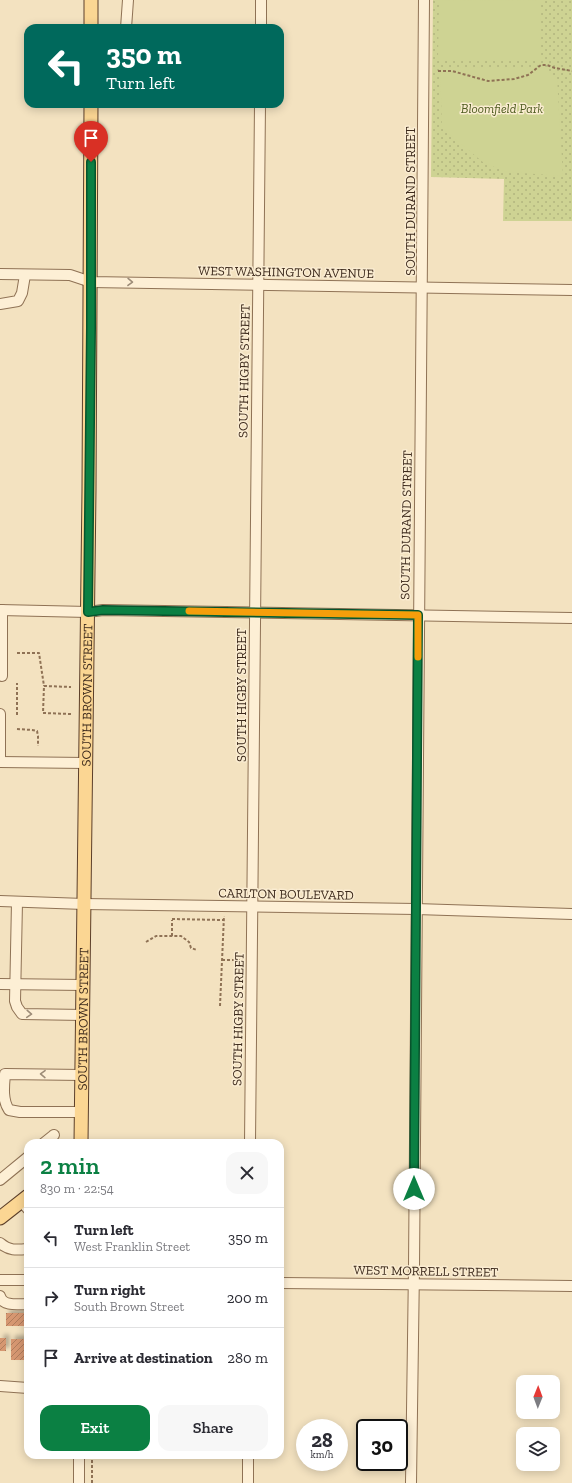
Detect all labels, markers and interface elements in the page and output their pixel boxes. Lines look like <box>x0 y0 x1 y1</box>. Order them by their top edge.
text: 350 m <box>106 38 181 71</box>
icon: left <box>40 40 92 92</box>
text: Turn left <box>106 72 175 94</box>
park label: Bloomfield Park <box>461 101 543 116</box>
pin <box>74 121 108 162</box>
street label: SOUTH DURAND STREET <box>403 126 418 276</box>
icon: arrive <box>80 127 102 149</box>
street label: WEST WASHINGTON AVENUE <box>198 263 374 281</box>
one-way arrow <box>127 278 133 287</box>
street label: SOUTH HIGBY STREET <box>235 304 253 438</box>
street label: SOUTH DURAND STREET <box>397 450 415 600</box>
street label: SOUTH BROWN STREET <box>78 624 95 766</box>
street label: SOUTH HIGBY STREET <box>234 628 249 762</box>
street label: CARLTON BOULEVARD <box>218 885 354 903</box>
street label: SOUTH BROWN STREET <box>74 948 91 1090</box>
street label: SOUTH HIGBY STREET <box>229 952 247 1086</box>
one-way arrow <box>25 1009 32 1018</box>
one-way arrow <box>40 1070 46 1079</box>
text: 2 min <box>40 1151 100 1180</box>
button: close <box>226 1152 268 1194</box>
position arrow <box>393 1168 435 1210</box>
text: 830 m · 22:54 <box>40 1181 114 1196</box>
text: Turn left <box>74 1221 134 1239</box>
icon: left <box>40 1227 62 1249</box>
text: 350 m <box>228 1229 268 1247</box>
text: West Franklin Street <box>74 1239 190 1254</box>
street label: WEST MORRELL STREET <box>353 1262 499 1280</box>
text: Turn right <box>74 1281 145 1299</box>
icon: right <box>40 1287 62 1309</box>
text: 200 m <box>227 1289 268 1307</box>
text: South Brown Street <box>74 1299 184 1314</box>
icon: arrive <box>40 1347 62 1369</box>
text: Arrive at destination <box>74 1349 213 1367</box>
text: 280 m <box>227 1349 268 1367</box>
north arrow <box>516 1375 560 1419</box>
map controls <box>516 1375 560 1471</box>
button: Exit <box>40 1405 150 1451</box>
button: Share <box>158 1405 268 1451</box>
speed limit sign: 30 <box>356 1419 408 1471</box>
button: layers <box>516 1427 560 1471</box>
text: 28 <box>311 1428 333 1452</box>
text: km/h <box>311 1449 333 1461</box>

